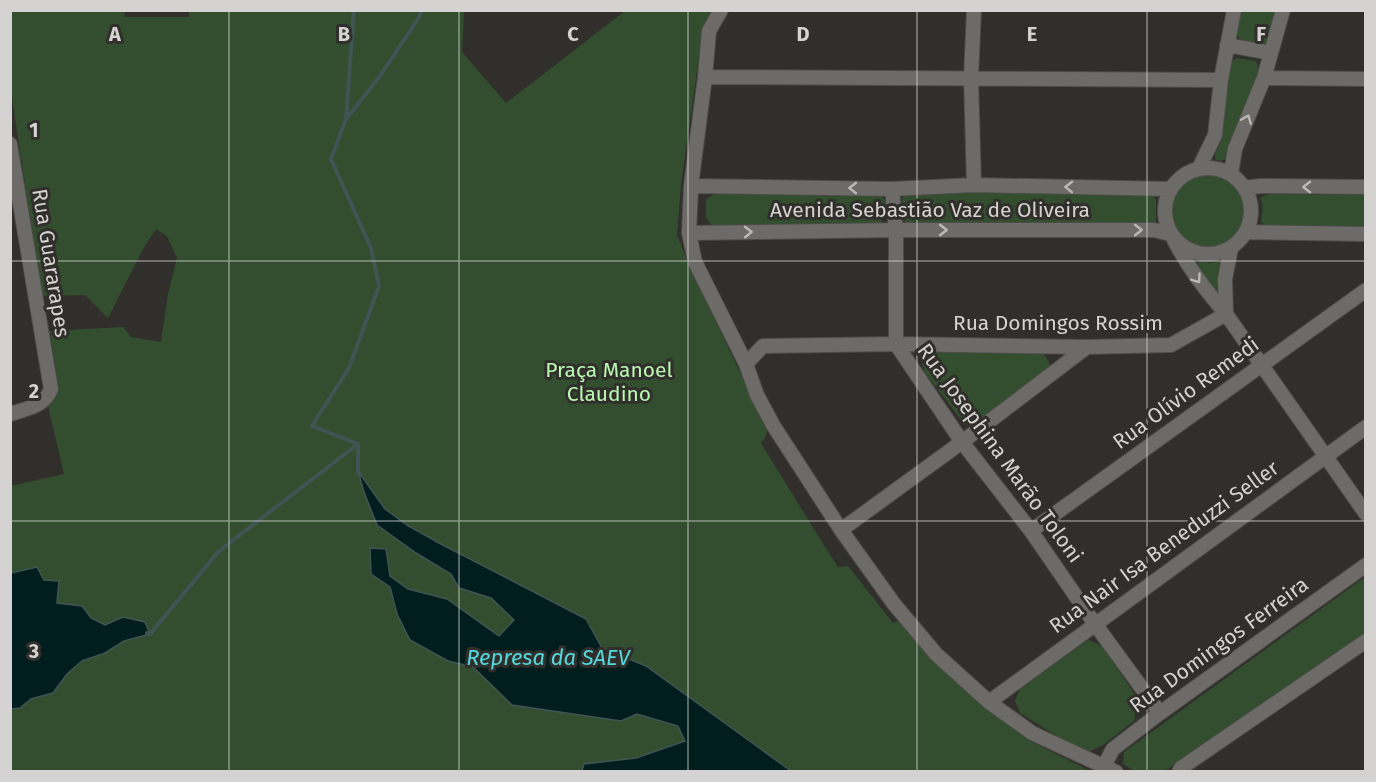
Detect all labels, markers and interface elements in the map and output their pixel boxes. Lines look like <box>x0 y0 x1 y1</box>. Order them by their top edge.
text: A <box>108 22 122 46</box>
text: B <box>338 22 350 46</box>
text: C <box>567 22 579 46</box>
text: D <box>796 22 810 46</box>
text: E <box>1027 22 1037 46</box>
text: F <box>1256 22 1266 46</box>
one-way arrow <box>1240 114 1253 124</box>
text: 1 <box>29 118 39 142</box>
one-way arrow <box>1065 181 1074 193</box>
one-way arrow <box>1303 181 1312 193</box>
one-way arrow <box>849 182 858 194</box>
street label: Rua Guararapes <box>26 187 76 339</box>
street label: Avenida Sebastião Vaz de Oliveira <box>770 197 1090 223</box>
one-way arrow <box>938 224 947 236</box>
one-way arrow <box>1133 224 1142 236</box>
one-way arrow <box>743 226 752 238</box>
one-way arrow <box>1190 272 1201 283</box>
street label: Rua Domingos Rossim <box>953 310 1163 336</box>
street label: Rua Olívio Remedi <box>1108 331 1264 455</box>
street label: Rua Josephina Marão Toloni <box>912 338 1088 568</box>
park label: Praça Manoel Claudino <box>545 357 673 407</box>
text: 2 <box>29 379 39 403</box>
street label: Rua Nair Isa Beneduzzi Seller <box>1044 455 1284 639</box>
street label: Rua Domingos Ferreira <box>1124 571 1314 719</box>
text: 3 <box>28 639 39 663</box>
water label: Represa da SAEV <box>466 644 632 671</box>

